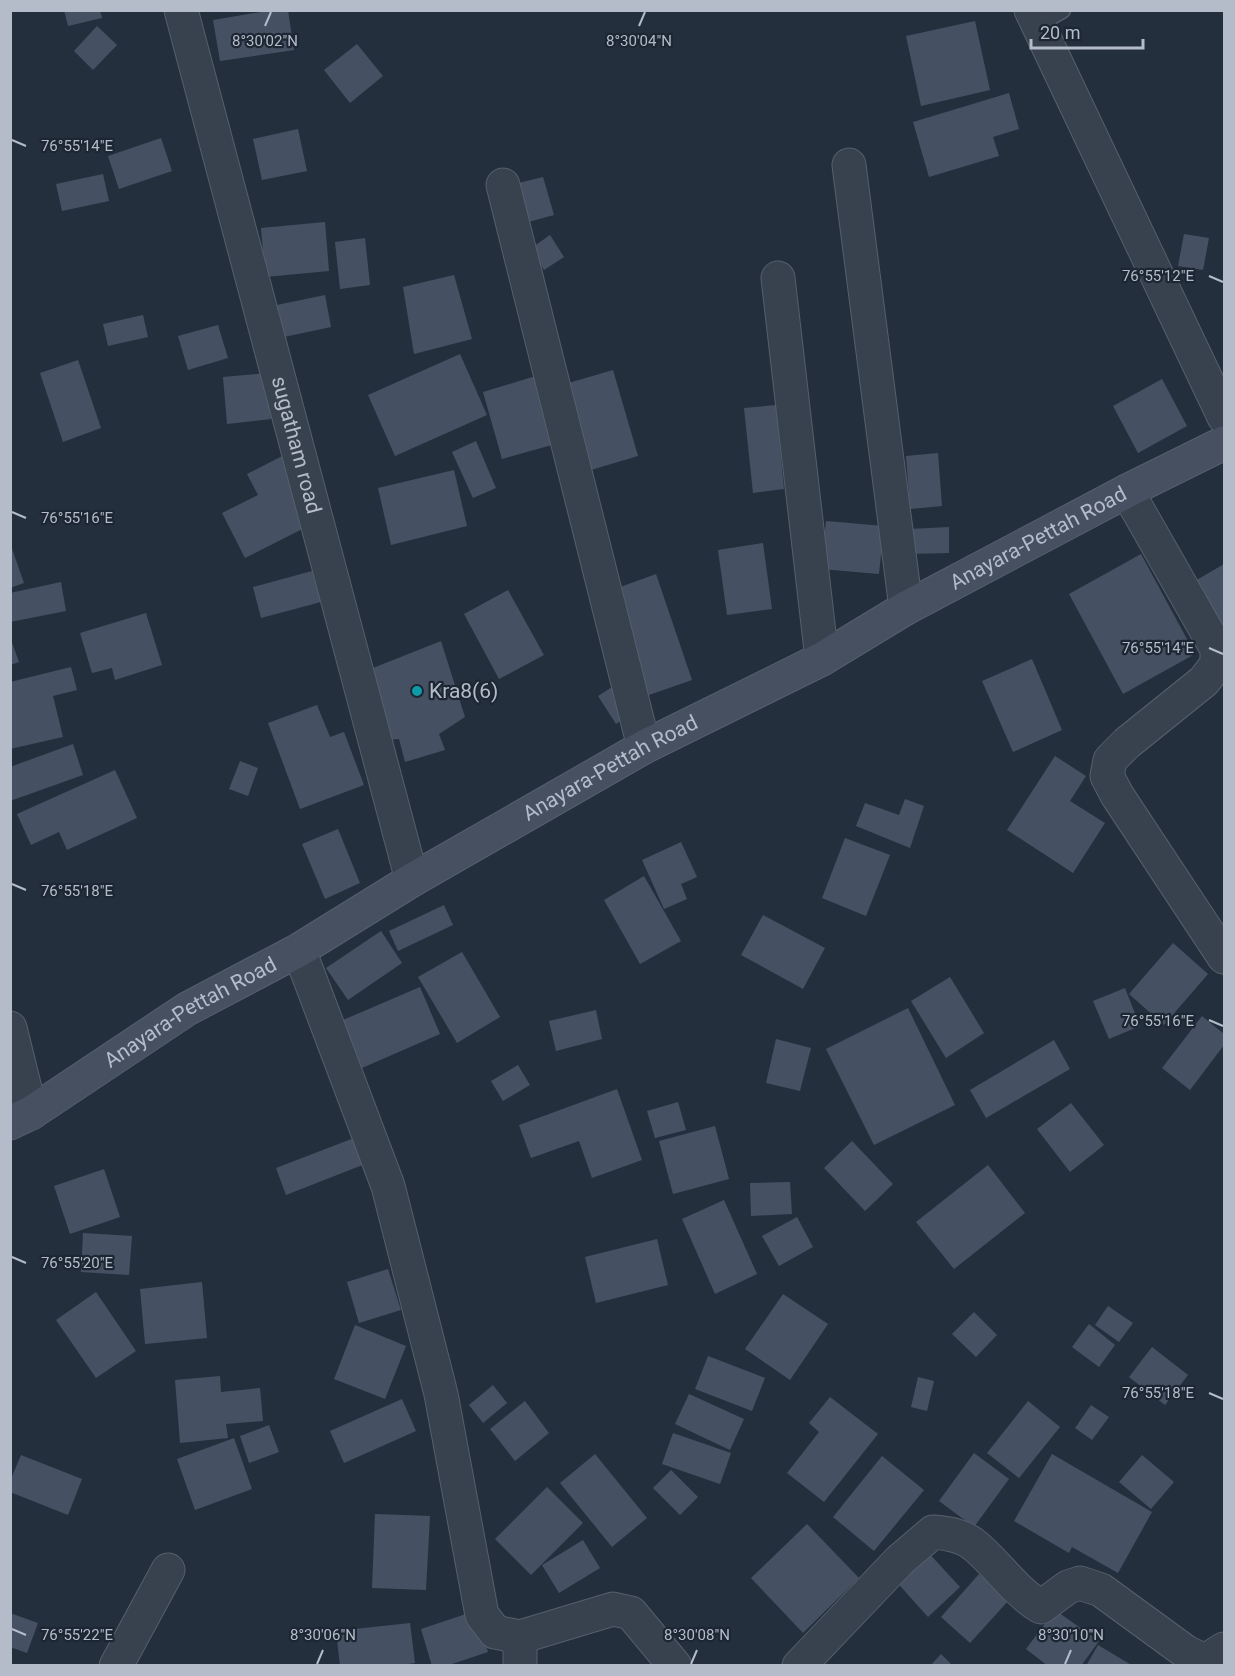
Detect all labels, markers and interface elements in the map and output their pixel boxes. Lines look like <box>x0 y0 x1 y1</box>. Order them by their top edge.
scale bar <box>1031 12 1144 50</box>
text: 20 m <box>1040 22 1080 43</box>
text: 8°30'02"N <box>232 32 298 50</box>
text: 8°30'04"N <box>606 32 672 50</box>
text: 76°55'14"E <box>41 137 114 155</box>
text: 76°55'12"E <box>1122 267 1195 285</box>
street label: sugatham road <box>267 374 326 516</box>
street label: Anayara-Pettah Road <box>946 482 1130 595</box>
text: 76°55'16"E <box>41 509 114 527</box>
text: 76°55'14"E <box>1122 639 1195 657</box>
place label: Kra8(6) <box>429 679 498 703</box>
marker: Kra8(6) <box>410 684 424 698</box>
street label: Anayara-Pettah Road <box>518 710 702 826</box>
text: 76°55'18"E <box>41 882 114 900</box>
street label: Anayara-Pettah Road <box>100 952 281 1073</box>
text: 76°55'16"E <box>1122 1012 1195 1030</box>
text: 76°55'20"E <box>41 1254 114 1272</box>
text: 76°55'18"E <box>1122 1384 1195 1402</box>
text: 76°55'22"E <box>41 1626 114 1644</box>
text: 8°30'06"N <box>290 1626 356 1644</box>
text: 8°30'08"N <box>664 1626 730 1644</box>
text: 8°30'10"N <box>1038 1626 1104 1644</box>

